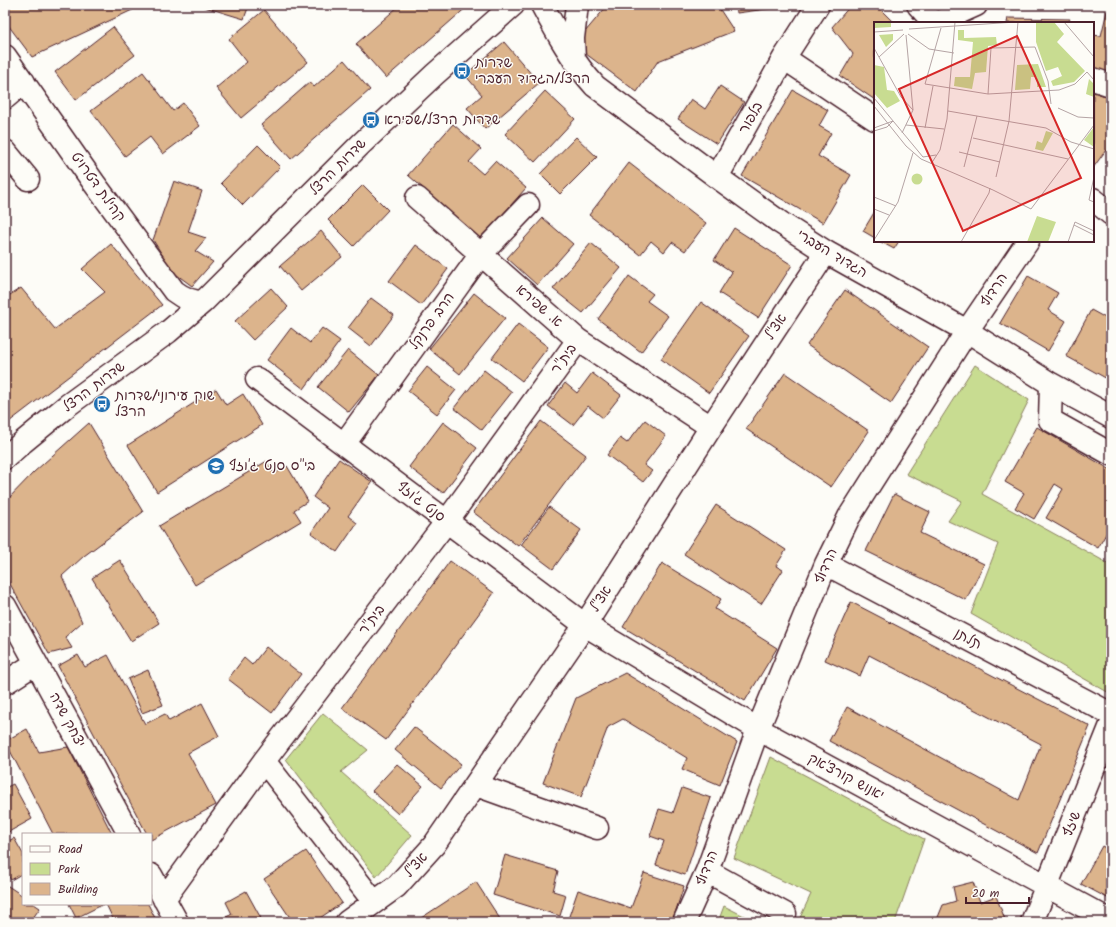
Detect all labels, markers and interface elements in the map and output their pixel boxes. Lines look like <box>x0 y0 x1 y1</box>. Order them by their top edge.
inset map <box>874 22 1094 242</box>
place label: שדרות הרצל/הגדוד העברי <box>474 52 590 90</box>
bus stop icon: שדרות הרצל/הגדוד העברי <box>452 61 472 81</box>
street label: בלפור <box>733 98 769 138</box>
place label: שדרות הרצל/שפירא <box>384 109 501 131</box>
bus stop icon: שדרות הרצל/שפירא <box>361 110 381 130</box>
street label: שדרות הרצל <box>304 133 372 201</box>
street label: קהילת דטרויט <box>65 147 131 227</box>
street label: הגדוד העברי <box>792 224 872 284</box>
street label: הרדוף <box>975 269 1013 311</box>
street label: א. שפירא <box>511 279 568 333</box>
street label: הרב פרנקל <box>404 288 460 354</box>
street label: אצ"ל <box>759 309 793 345</box>
street label: בית"ר <box>545 339 583 379</box>
street label: שדרות הרצל <box>58 356 130 418</box>
place label: שוק עירוני/שדרות הרצל <box>114 385 215 423</box>
bus stop icon: שוק עירוני/שדרות הרצל <box>92 394 112 414</box>
place label: בי"ס סנט ג'וזף <box>229 455 315 477</box>
school or university icon: בי"ס סנט ג'וזף <box>206 456 226 476</box>
street label: סנט ג'וזף <box>392 476 450 528</box>
street label: הרדוף <box>808 545 844 587</box>
street label: אצ"ל <box>584 581 618 617</box>
street label: בית"ר <box>353 600 391 640</box>
street label: תלתן <box>950 623 986 655</box>
street label: יצחק שדה <box>43 688 91 752</box>
street label: יאנוש קורצ'אק <box>804 748 888 806</box>
street label: שיזף <box>1057 808 1087 840</box>
legend <box>22 833 152 905</box>
text: Road <box>58 840 83 859</box>
street label: אצ"ל <box>399 847 434 883</box>
street label: הרדוף <box>690 847 724 889</box>
text: Park <box>58 860 80 879</box>
scale bar <box>966 879 1029 905</box>
text: Building <box>58 880 98 899</box>
text: 20 m <box>972 884 1000 903</box>

